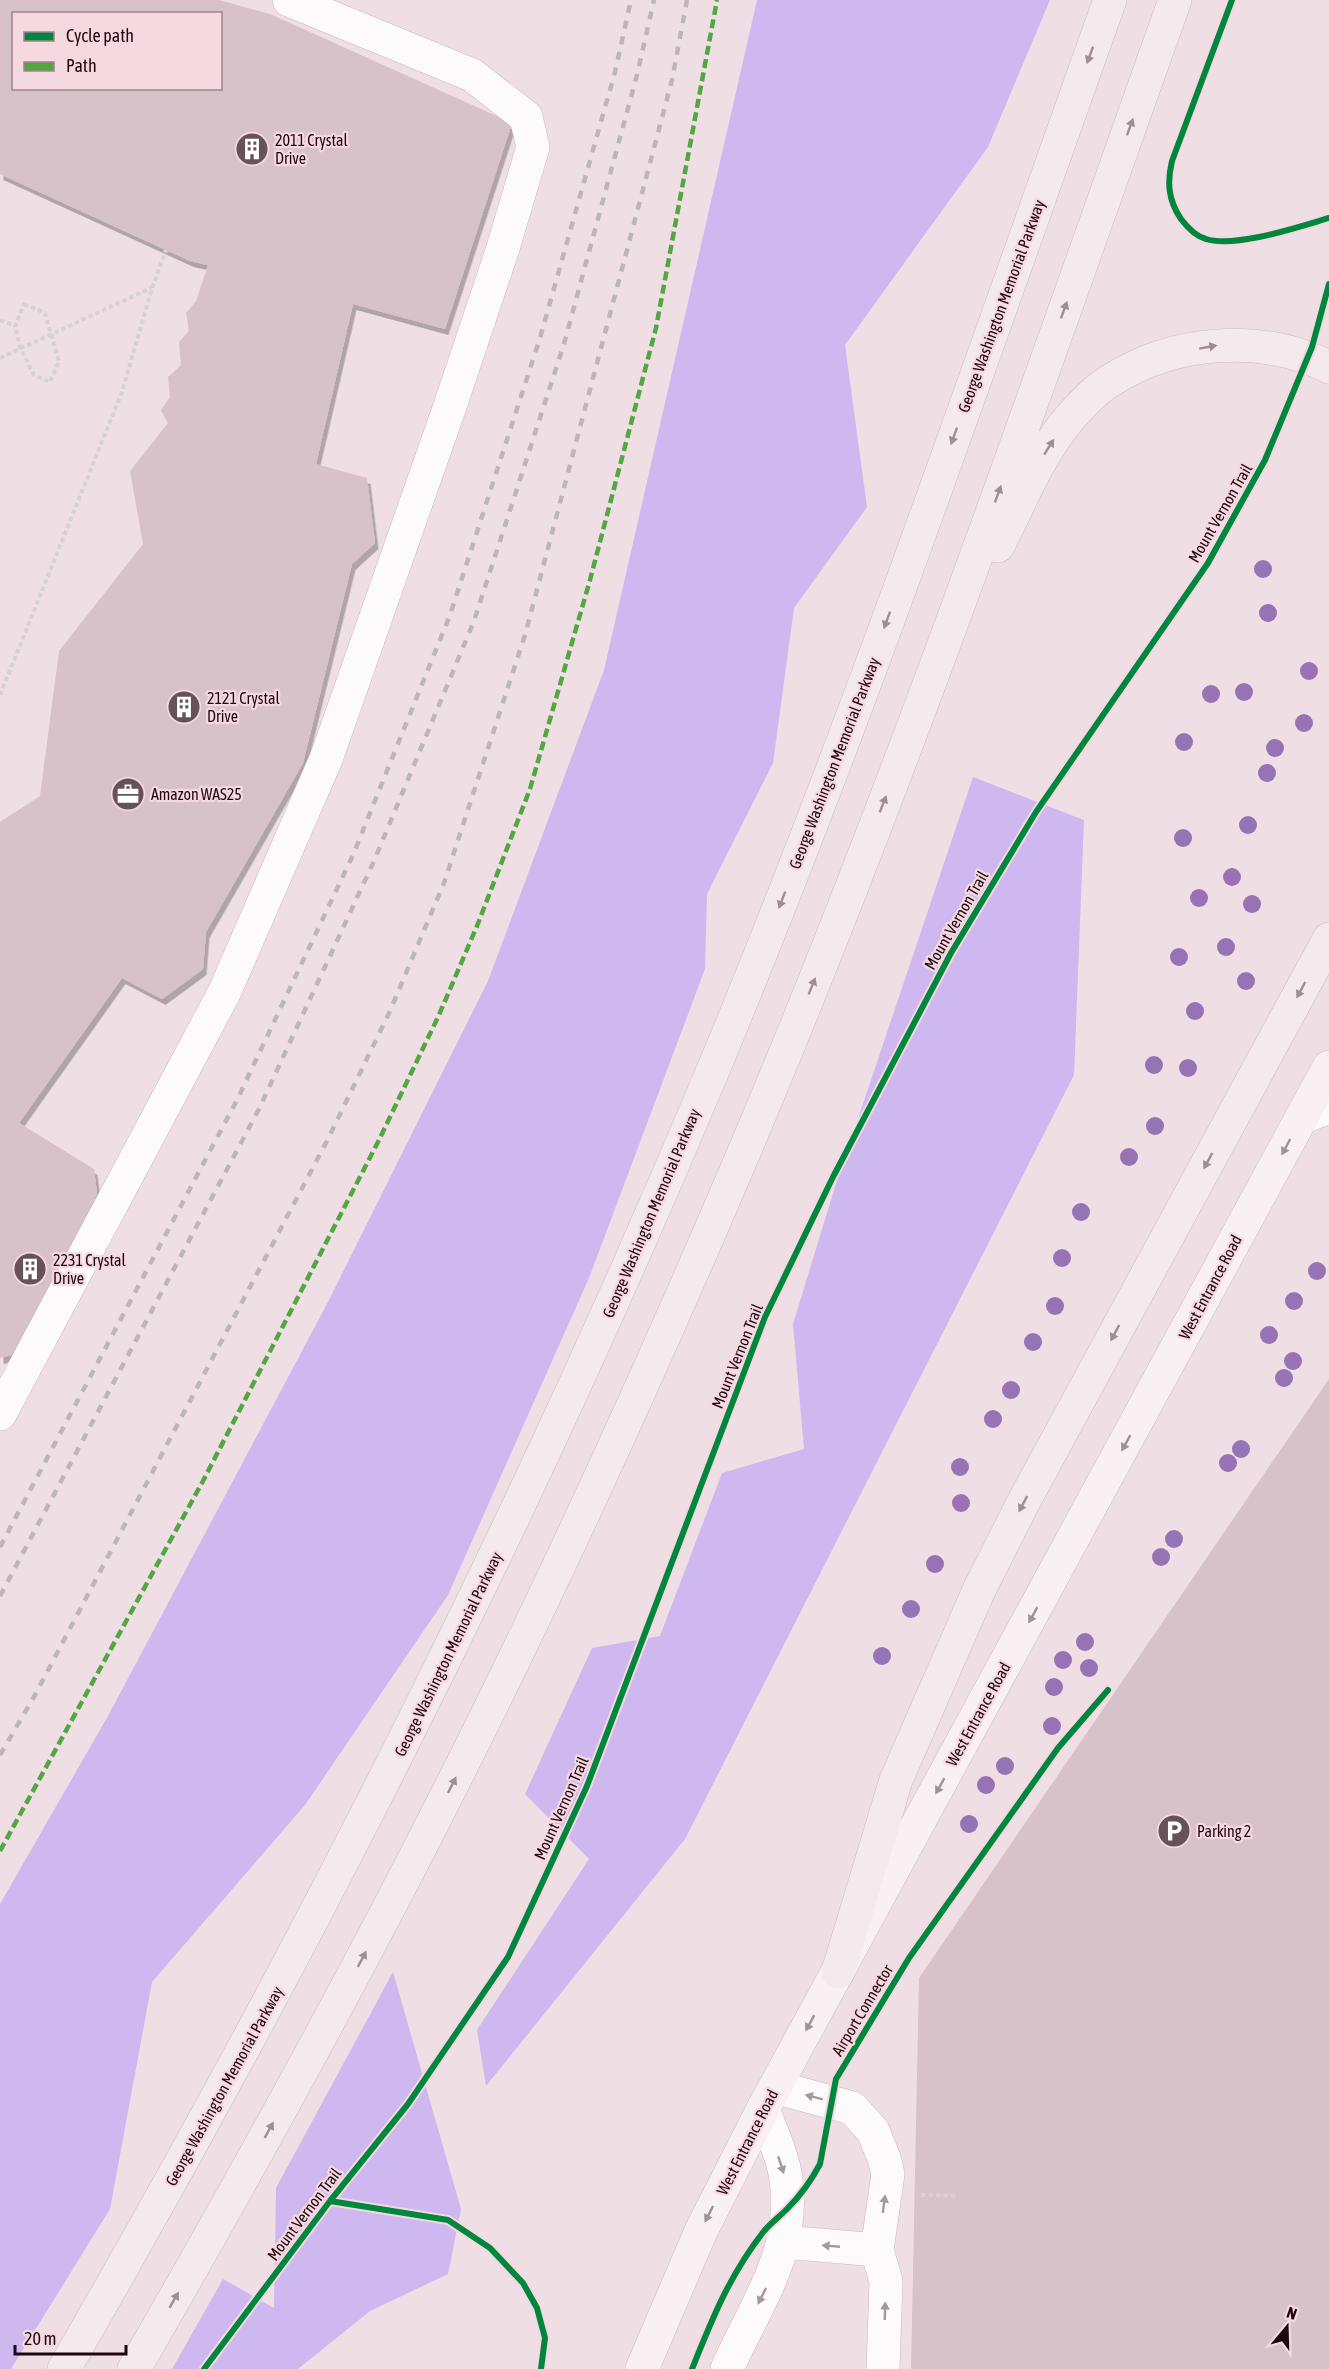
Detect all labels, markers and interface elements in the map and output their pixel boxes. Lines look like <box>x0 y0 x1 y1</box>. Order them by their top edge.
legend <box>12 12 222 90</box>
text: Cycle path <box>66 25 134 46</box>
one-way arrow <box>1085 46 1095 64</box>
text: Path <box>66 55 97 76</box>
one-way arrow <box>1125 118 1135 136</box>
building icon: 2011 Crystal Drive <box>234 131 270 167</box>
place label: 2011 Crystal Drive <box>275 131 348 167</box>
street label: George Washington Memorial Parkway <box>954 197 1049 415</box>
one-way arrow <box>1059 301 1069 319</box>
one-way arrow <box>1198 342 1217 351</box>
one-way arrow <box>949 428 959 446</box>
one-way arrow <box>1043 440 1055 456</box>
street label: Mount Vernon Trail <box>1184 460 1256 566</box>
one-way arrow <box>994 485 1004 503</box>
one-way arrow <box>882 611 892 629</box>
street label: George Washington Memorial Parkway <box>785 654 884 872</box>
building icon: 2121 Crystal Drive <box>166 689 202 725</box>
place label: 2121 Crystal Drive <box>207 689 280 725</box>
office icon: Amazon WAS25 <box>110 776 146 812</box>
place label: Amazon WAS25 <box>151 785 242 803</box>
one-way arrow <box>878 795 888 813</box>
street label: Mount Vernon Trail <box>920 867 992 973</box>
one-way arrow <box>776 892 786 910</box>
one-way arrow <box>808 977 817 995</box>
one-way arrow <box>1296 982 1306 999</box>
street label: George Washington Memorial Parkway <box>599 1106 704 1321</box>
one-way arrow <box>1281 1139 1291 1156</box>
one-way arrow <box>1203 1153 1213 1170</box>
street label: West Entrance Road <box>1175 1232 1245 1342</box>
building icon: 2231 Crystal Drive <box>12 1251 48 1287</box>
place label: 2231 Crystal Drive <box>53 1251 126 1287</box>
street label: Mount Vernon Trail <box>708 1301 766 1411</box>
one-way arrow <box>1110 1325 1120 1342</box>
one-way arrow <box>1121 1435 1131 1452</box>
one-way arrow <box>1018 1496 1028 1513</box>
street label: George Washington Memorial Parkway <box>391 1549 507 1760</box>
one-way arrow <box>1028 1607 1038 1624</box>
street label: West Entrance Road <box>942 1659 1014 1769</box>
street label: Mount Vernon Trail <box>530 1753 592 1862</box>
one-way arrow <box>447 1777 456 1794</box>
one-way arrow <box>934 1778 945 1794</box>
parking icon: Parking 2 <box>1156 1813 1192 1849</box>
place label: Parking 2 <box>1197 1822 1251 1841</box>
one-way arrow <box>357 1950 367 1967</box>
street label: Airport Connector <box>828 1961 897 2059</box>
street label: George Washington Memorial Parkway <box>162 1983 288 2189</box>
one-way arrow <box>805 2015 815 2032</box>
street label: West Entrance Road <box>713 2086 781 2198</box>
one-way arrow <box>805 2092 823 2101</box>
one-way arrow <box>264 2121 274 2138</box>
one-way arrow <box>777 2156 787 2174</box>
street label: Mount Vernon Trail <box>263 2164 345 2264</box>
one-way arrow <box>880 2194 889 2213</box>
one-way arrow <box>705 2206 714 2223</box>
one-way arrow <box>821 2241 840 2251</box>
one-way arrow <box>757 2288 766 2305</box>
one-way arrow <box>168 2292 179 2308</box>
north arrow <box>1257 2297 1317 2357</box>
one-way arrow <box>880 2301 890 2320</box>
text: N <box>1284 2303 1299 2323</box>
scale bar <box>15 2318 126 2356</box>
text: 20 m <box>24 2328 56 2349</box>

